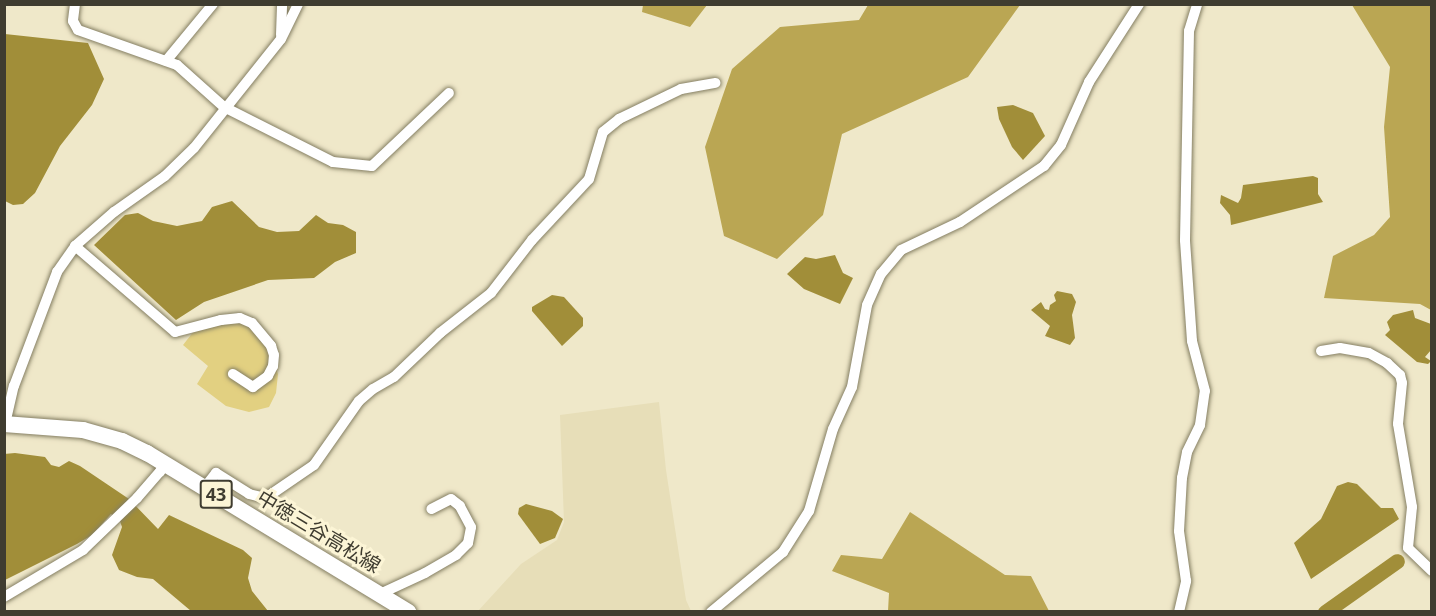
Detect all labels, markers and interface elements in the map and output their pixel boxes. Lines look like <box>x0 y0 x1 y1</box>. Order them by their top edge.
road number: 43 <box>200 479 232 509</box>
street label: 中徳三谷高松線 <box>253 485 385 577</box>

